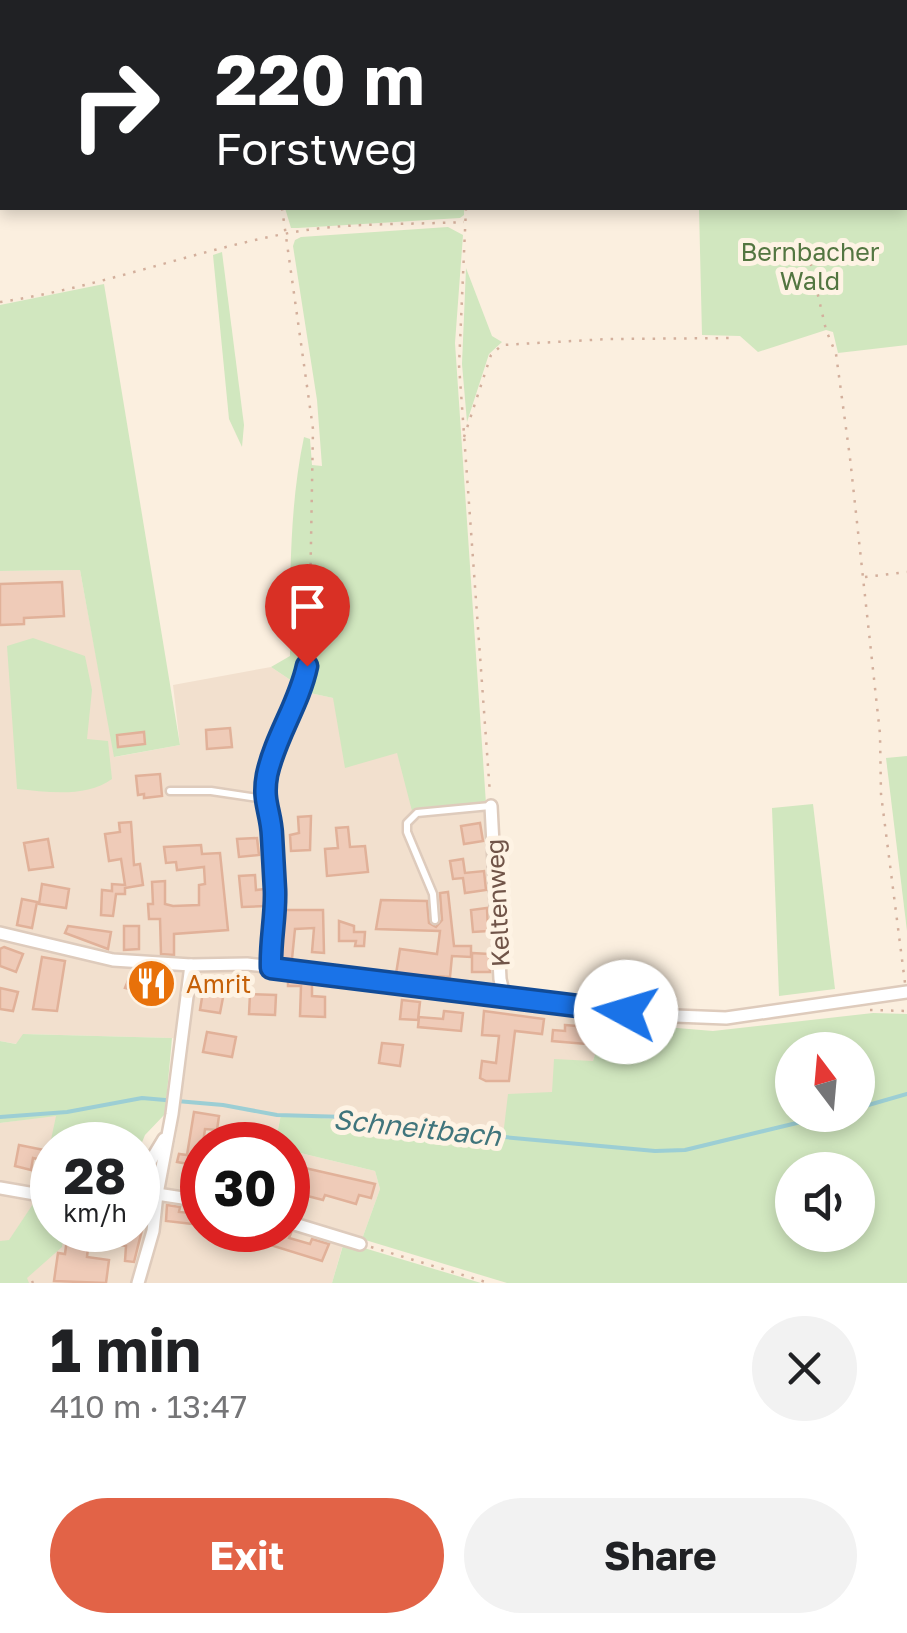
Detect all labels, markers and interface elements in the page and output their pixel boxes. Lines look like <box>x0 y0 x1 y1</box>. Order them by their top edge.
text: 220 m <box>215 36 425 120</box>
icon: right <box>50 40 180 170</box>
text: Forstweg <box>215 121 418 175</box>
park label: Bernbacher Wald <box>740 236 880 296</box>
pin <box>265 564 350 667</box>
icon: arrive <box>280 579 335 634</box>
street label: Keltenweg <box>478 838 516 968</box>
restaurant icon: Amrit <box>125 957 177 1009</box>
position arrow <box>574 960 678 1064</box>
place label: Amrit <box>186 968 251 999</box>
north arrow <box>775 1032 875 1132</box>
map controls <box>775 1032 875 1252</box>
water label: Schneitbach <box>332 1102 504 1152</box>
speed limit sign: 30 <box>180 1122 310 1252</box>
text: 28 <box>64 1145 126 1205</box>
button: sound <box>775 1152 875 1252</box>
text: km/h <box>63 1197 127 1228</box>
text: 1 min <box>50 1313 201 1385</box>
button: close <box>752 1316 857 1421</box>
text: 410 m · 13:47 <box>50 1387 247 1425</box>
button: Exit <box>50 1498 444 1613</box>
button: Share <box>464 1498 857 1613</box>

